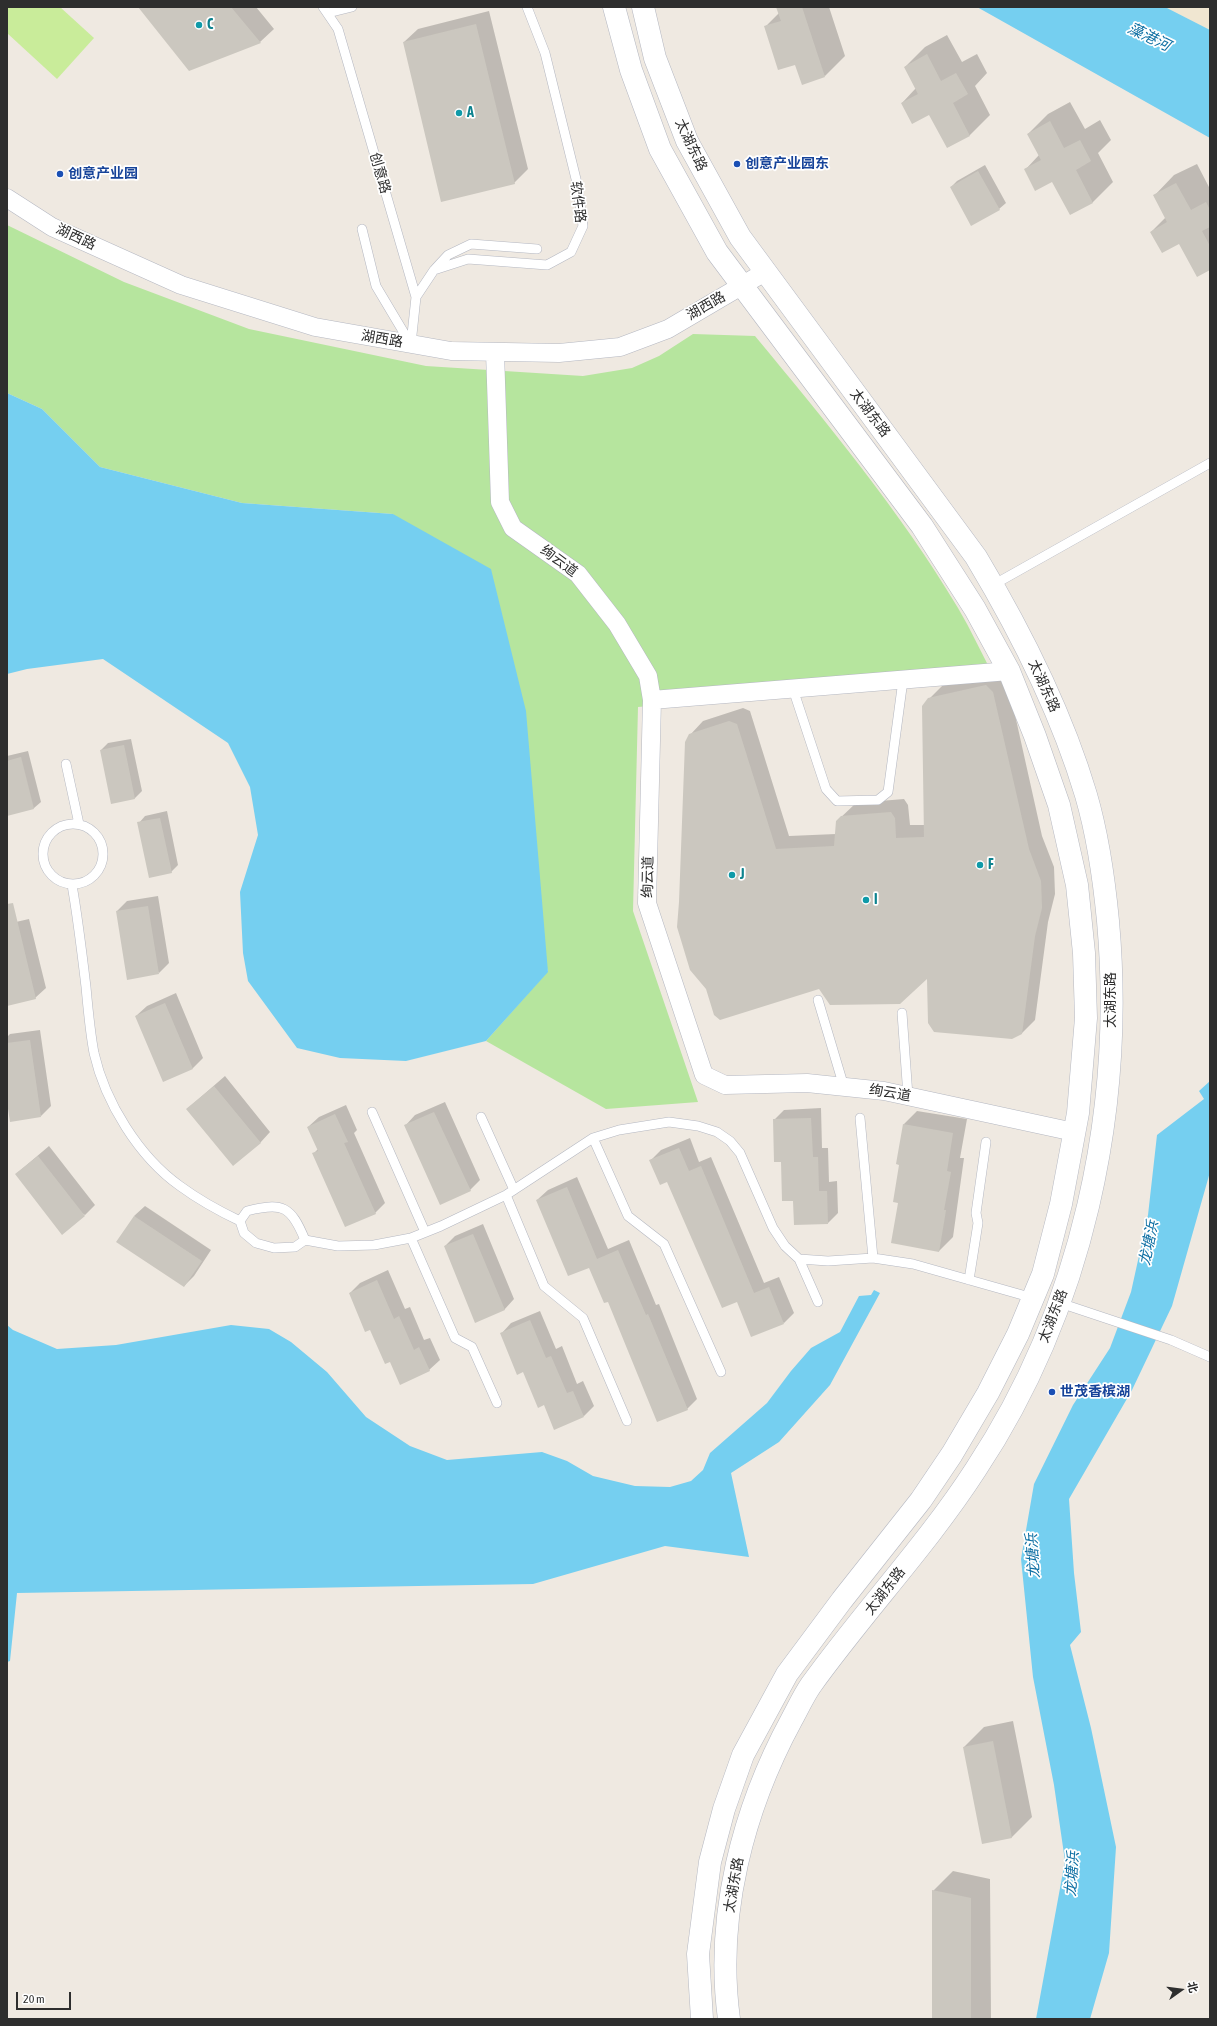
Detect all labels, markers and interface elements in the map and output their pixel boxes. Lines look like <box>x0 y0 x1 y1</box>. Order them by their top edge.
place label: C <box>207 17 213 33</box>
water label: 藻港河 <box>1125 19 1173 55</box>
marker: C <box>194 20 204 30</box>
place label: A <box>467 105 474 121</box>
marker: A <box>454 108 464 118</box>
street label: 太湖东路 <box>672 116 710 174</box>
street label: 创意路 <box>366 150 394 196</box>
place label: 创意产业园东 <box>745 156 829 172</box>
marker: 创意产业园东 <box>732 159 742 169</box>
place label: 创意产业园 <box>68 166 138 182</box>
marker: 创意产业园 <box>55 169 65 179</box>
street label: 软件路 <box>567 180 589 224</box>
street label: 湖西路 <box>53 221 99 253</box>
street label: 湖西路 <box>684 288 728 324</box>
street label: 湖西路 <box>360 327 404 351</box>
street label: 太湖东路 <box>846 386 894 440</box>
street label: 绚云道 <box>537 542 581 580</box>
street label: 太湖东路 <box>1025 657 1063 715</box>
street label: 绚云道 <box>639 856 657 898</box>
place label: F <box>988 857 994 873</box>
marker: F <box>975 860 985 870</box>
place label: J <box>740 867 744 883</box>
marker: J <box>727 870 737 880</box>
place label: I <box>874 892 878 908</box>
marker: I <box>861 895 871 905</box>
street label: 太湖东路 <box>1103 972 1119 1028</box>
street label: 绚云道 <box>868 1081 912 1105</box>
water label: 龙塘浜 <box>1136 1219 1162 1267</box>
street label: 太湖东路 <box>1035 1287 1071 1345</box>
place label: 世茂香槟湖 <box>1060 1384 1130 1400</box>
marker: 世茂香槟湖 <box>1047 1387 1057 1397</box>
water label: 龙塘浜 <box>1022 1533 1044 1579</box>
street label: 太湖东路 <box>861 1564 909 1618</box>
water label: 龙塘浜 <box>1061 1851 1083 1897</box>
street label: 太湖东路 <box>721 1856 747 1914</box>
north arrow <box>1161 1970 1201 2010</box>
text: 北 <box>1185 1980 1200 1994</box>
scale bar <box>18 1984 73 2010</box>
text: 20 m <box>23 1992 45 2006</box>

